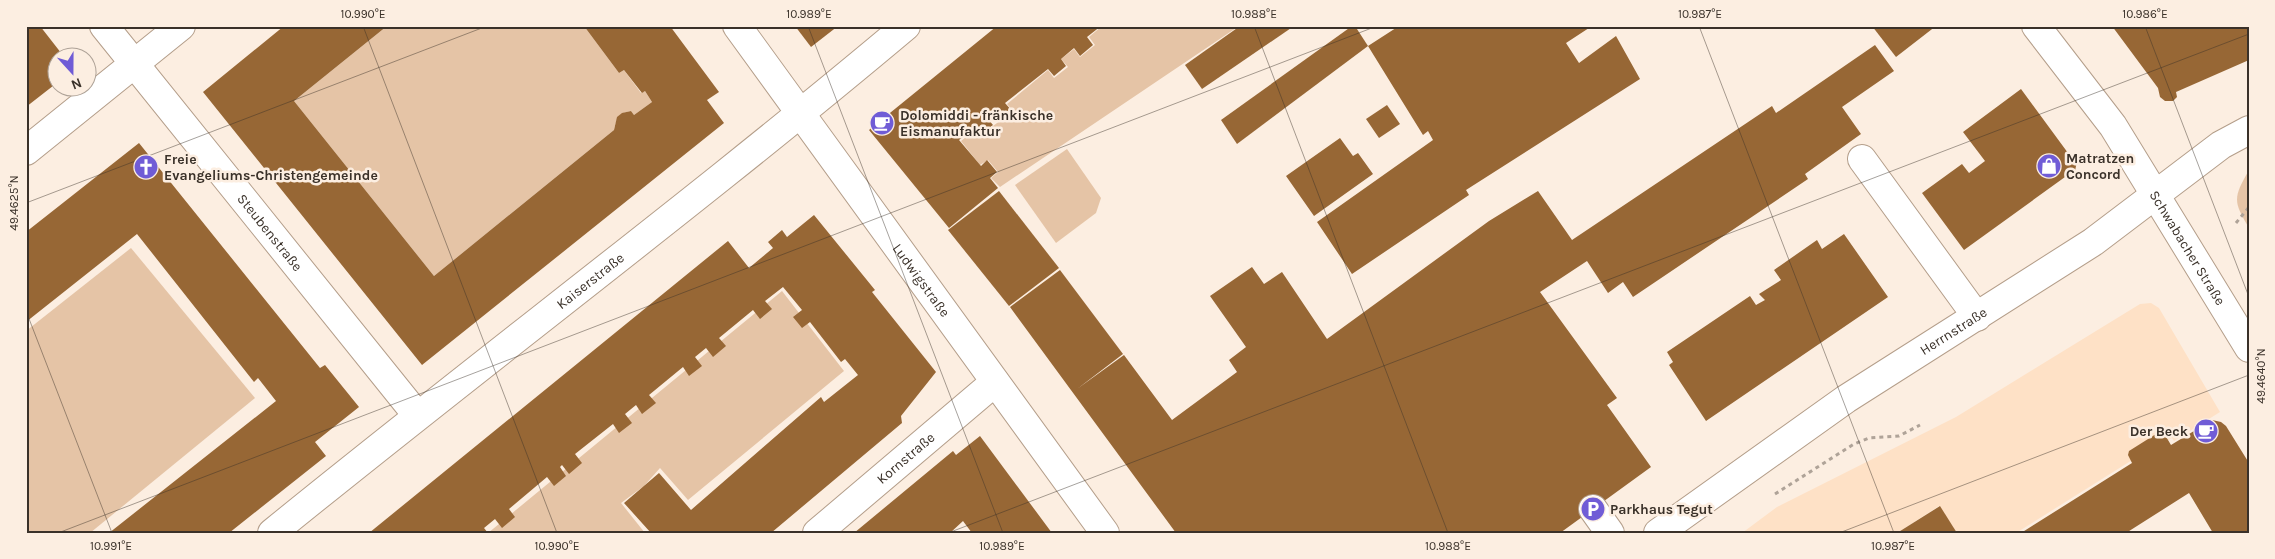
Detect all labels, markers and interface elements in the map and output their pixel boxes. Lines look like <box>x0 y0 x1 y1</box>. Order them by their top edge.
text: 10.990°E <box>340 7 386 21</box>
text: 10.989°E <box>786 7 832 21</box>
text: 10.988°E <box>1231 7 1277 21</box>
text: 10.987°E <box>1678 7 1722 21</box>
text: 10.986°E <box>2122 7 2168 21</box>
north arrow <box>48 48 98 98</box>
text: N <box>69 74 84 93</box>
place label: Dolomiddi - fränkische Eismanufaktur <box>900 107 1053 140</box>
cafe icon: Dolomiddi - fränkische Eismanufaktur <box>869 110 895 136</box>
place label: Matratzen Concord <box>2066 150 2134 183</box>
place label: Freie Evangeliums-Christengemeinde <box>164 151 378 184</box>
shop icon: Matratzen Concord <box>2036 153 2062 179</box>
church icon: Freie Evangeliums-Christengemeinde <box>133 154 159 180</box>
text: 49.4625°N <box>7 175 21 231</box>
street label: Schwabacher Straße <box>2146 187 2229 308</box>
street label: Steubenstraße <box>234 190 306 275</box>
street label: Ludwigstraße <box>889 240 954 320</box>
street label: Kaiserstraße <box>553 249 627 312</box>
street label: Herrnstraße <box>1917 303 1990 358</box>
text: 49.4640°N <box>2254 348 2268 404</box>
cafe icon: Der Beck <box>2193 418 2219 444</box>
place label: Der Beck <box>2130 423 2189 440</box>
street label: Kornstraße <box>873 429 938 487</box>
parking icon: Parkhaus Tegut <box>1580 496 1606 522</box>
place label: Parkhaus Tegut <box>1610 501 1713 518</box>
text: 10.991°E <box>90 539 132 553</box>
text: 10.990°E <box>534 539 580 553</box>
text: 10.989°E <box>979 539 1025 553</box>
text: 10.988°E <box>1425 539 1471 553</box>
text: 10.987°E <box>1871 539 1915 553</box>

